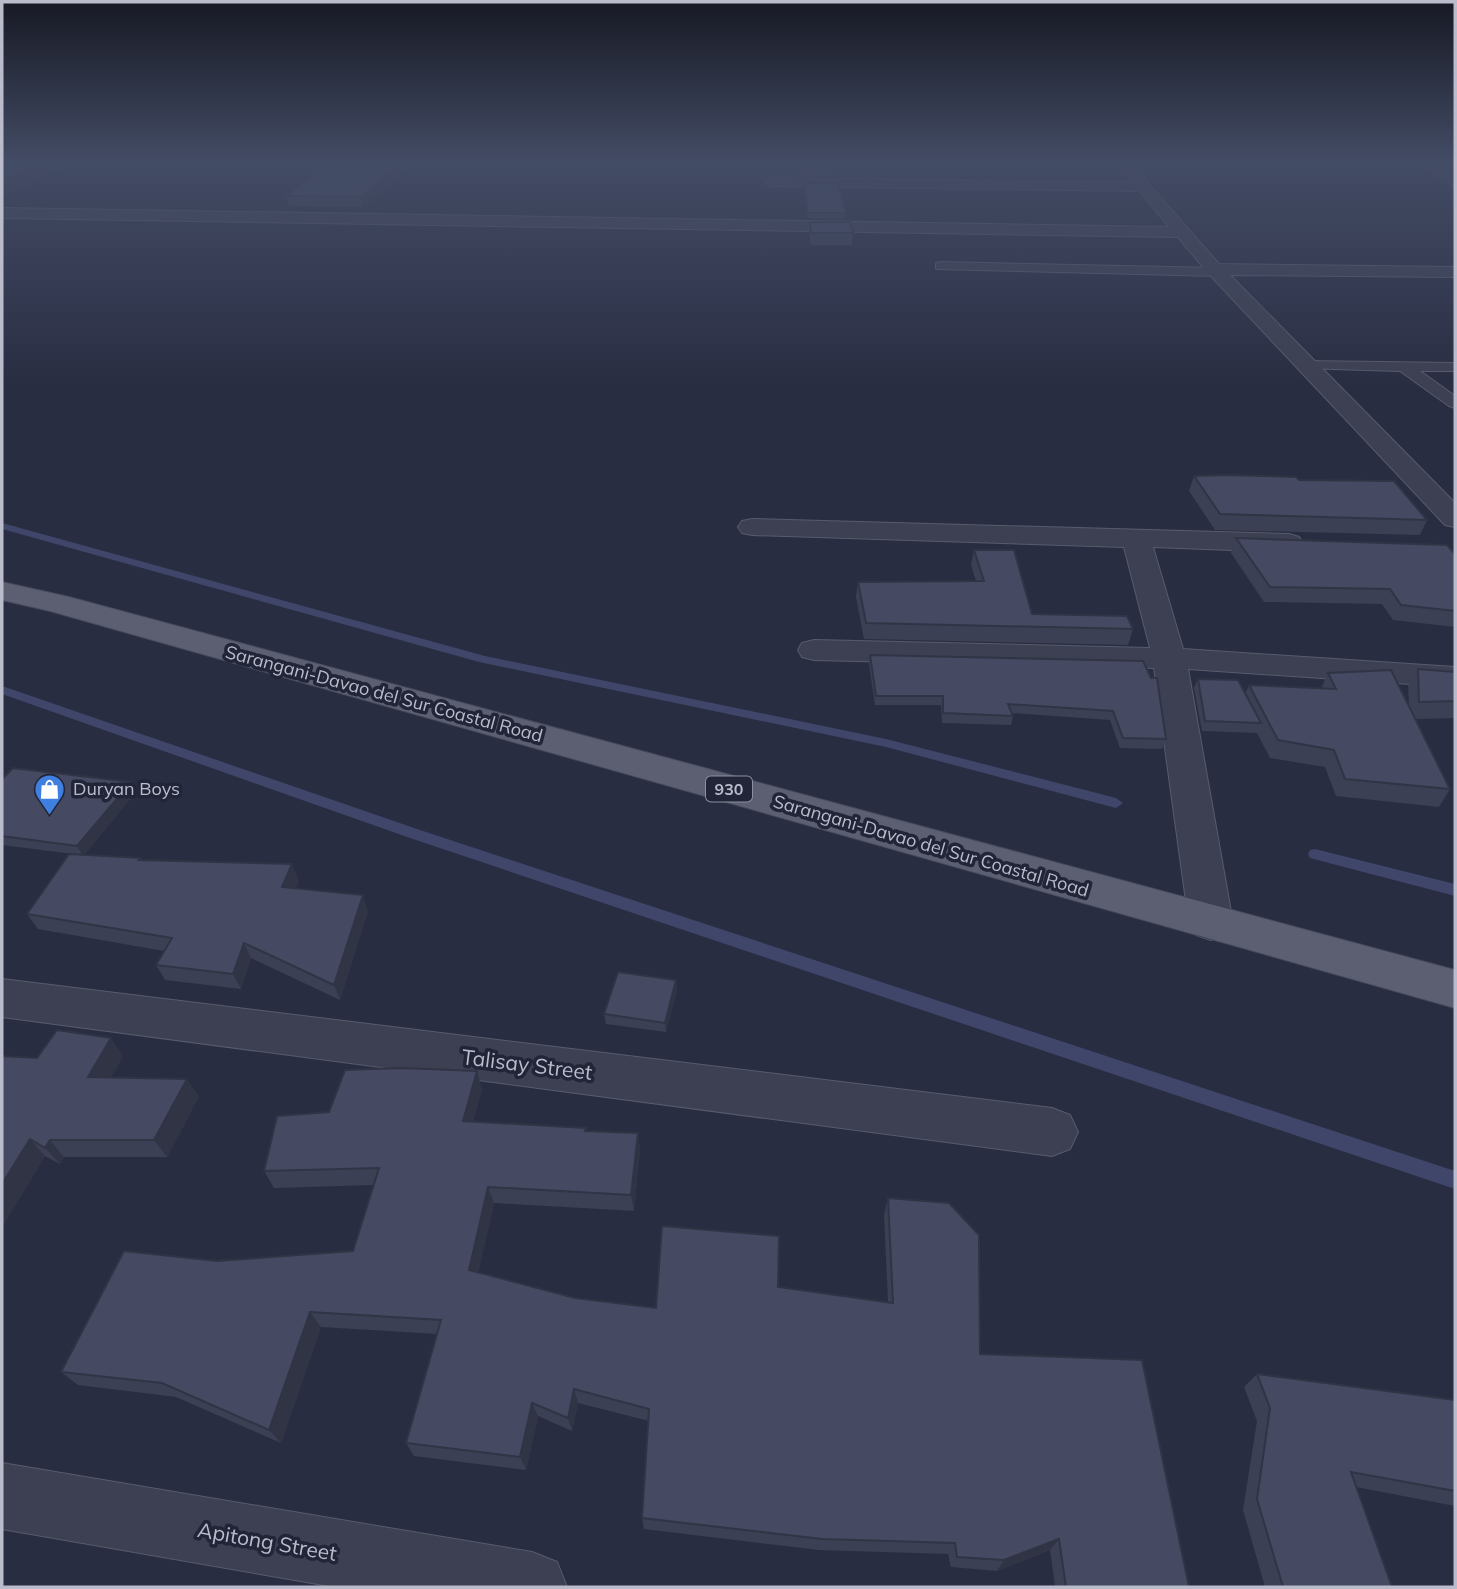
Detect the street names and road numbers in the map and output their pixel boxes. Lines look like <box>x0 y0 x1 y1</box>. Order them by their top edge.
street label: Sarangani-Davao del Sur Coastal Road <box>223 640 545 747</box>
road number: 930 <box>706 776 752 802</box>
street label: Sarangani-Davao del Sur Coastal Road <box>771 789 1092 902</box>
street label: Talisay Street <box>460 1043 594 1085</box>
street label: Apitong Street <box>196 1516 339 1566</box>

